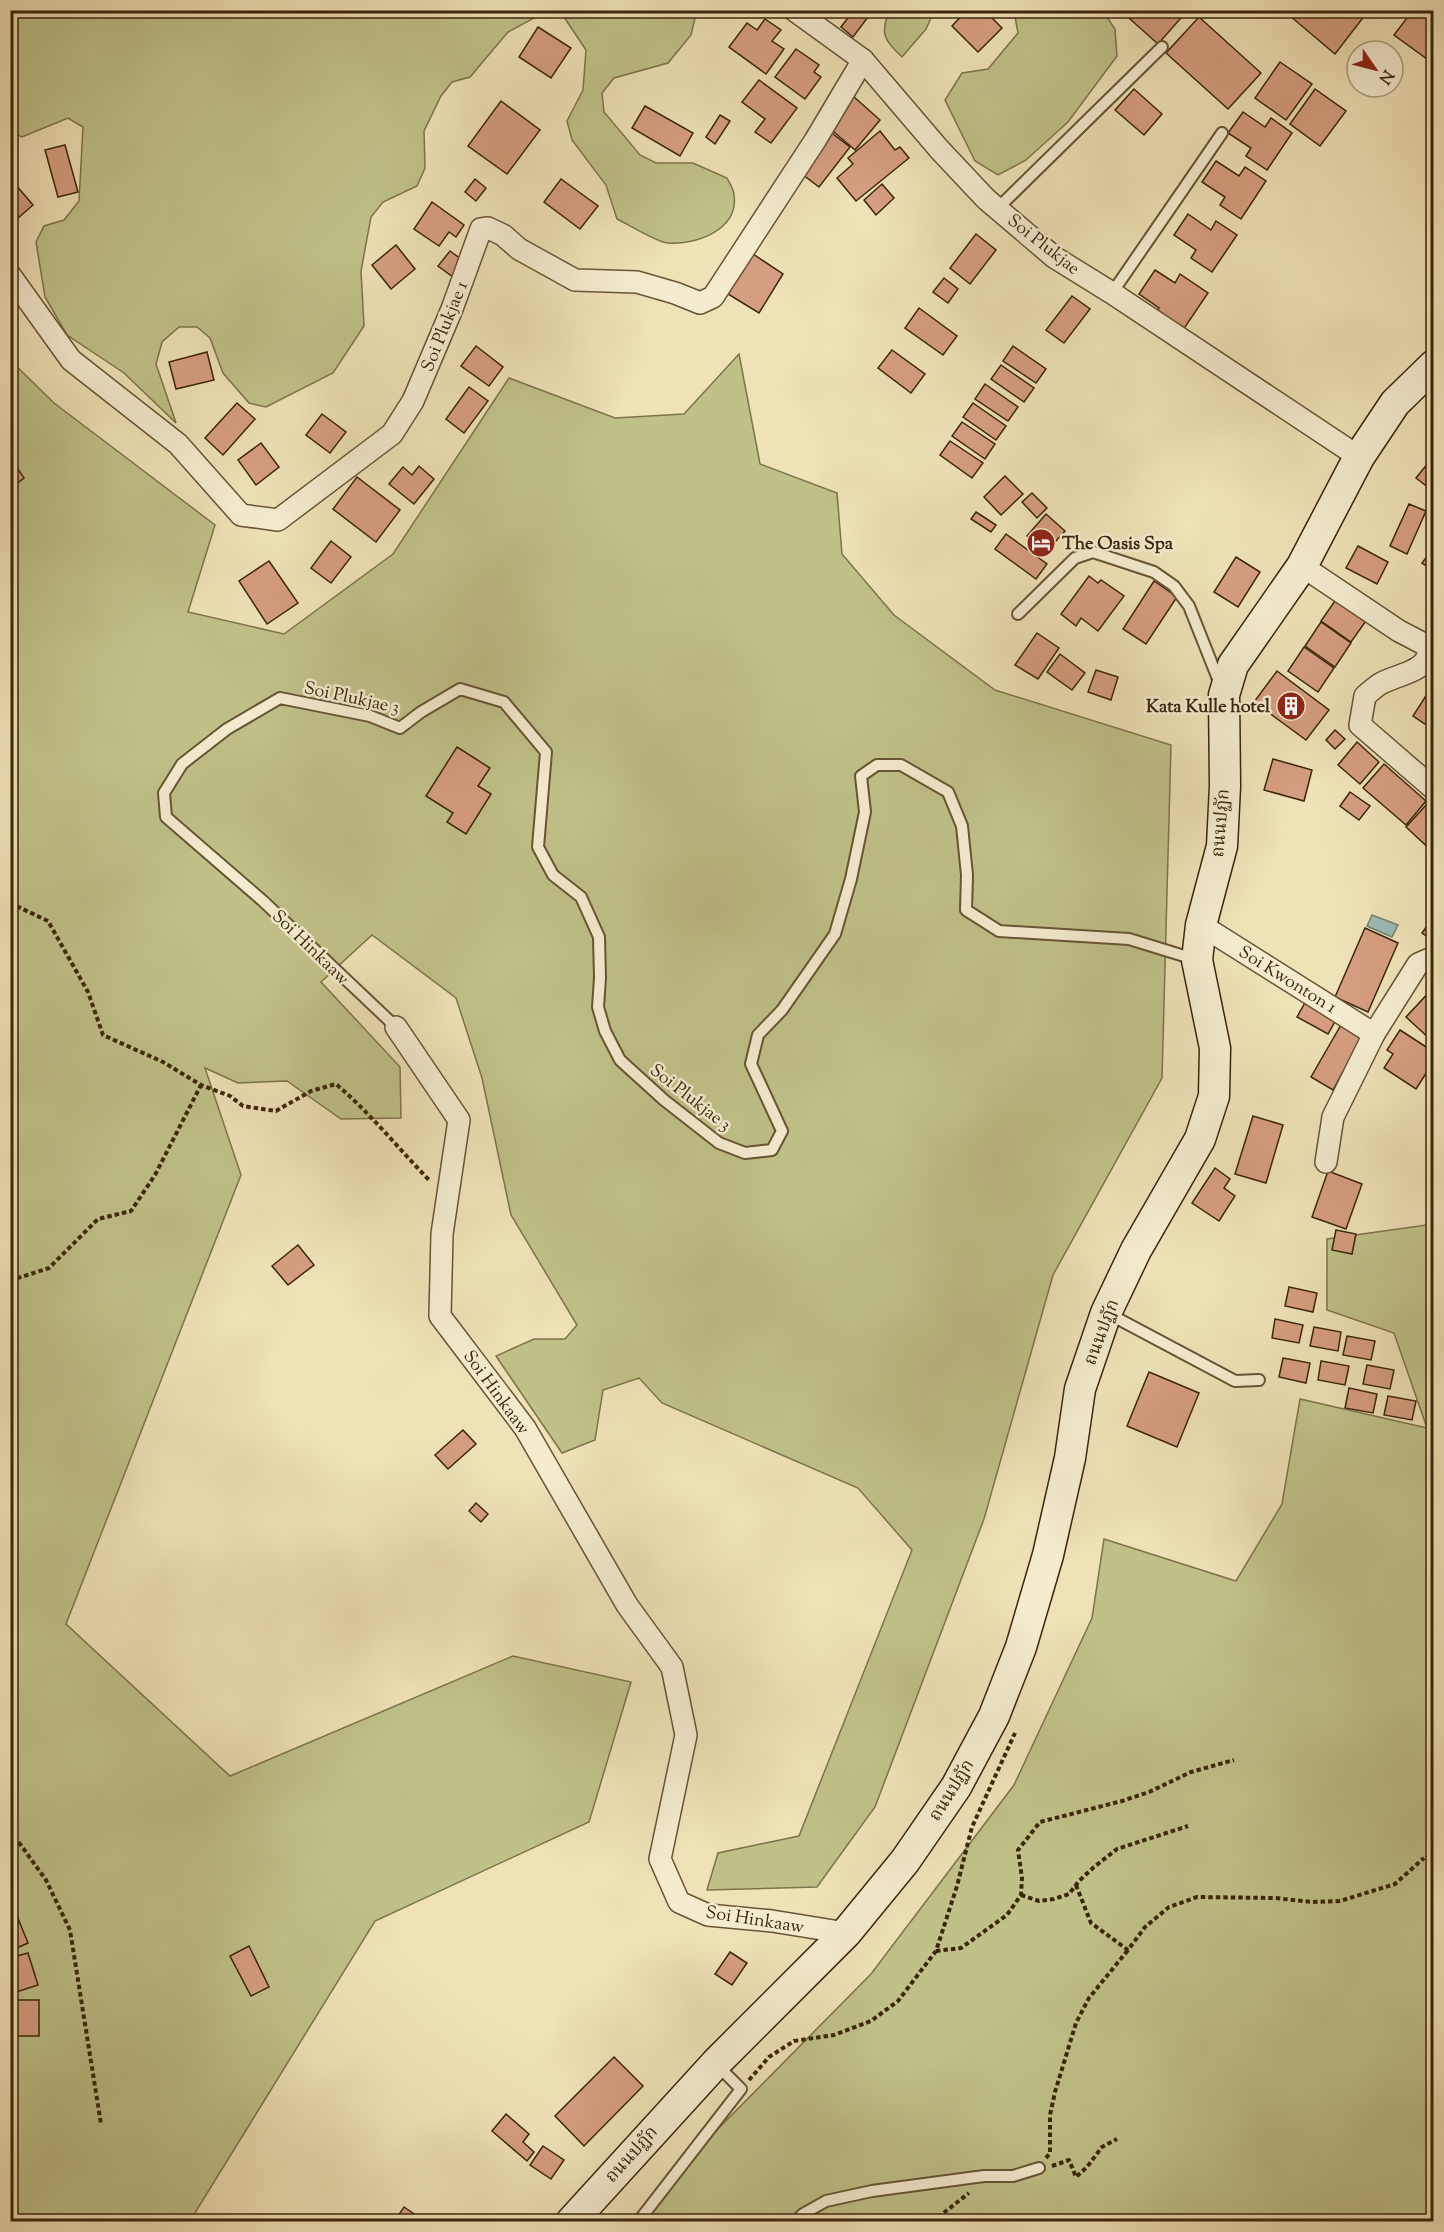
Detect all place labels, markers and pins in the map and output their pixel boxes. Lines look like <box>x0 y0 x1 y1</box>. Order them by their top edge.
hotel icon: The Oasis Spa <box>1025 527 1057 559</box>
place label: The Oasis Spa <box>1062 532 1174 558</box>
building icon: Kata Kulle hotel <box>1275 690 1307 722</box>
place label: Kata Kulle hotel <box>1146 695 1271 721</box>

